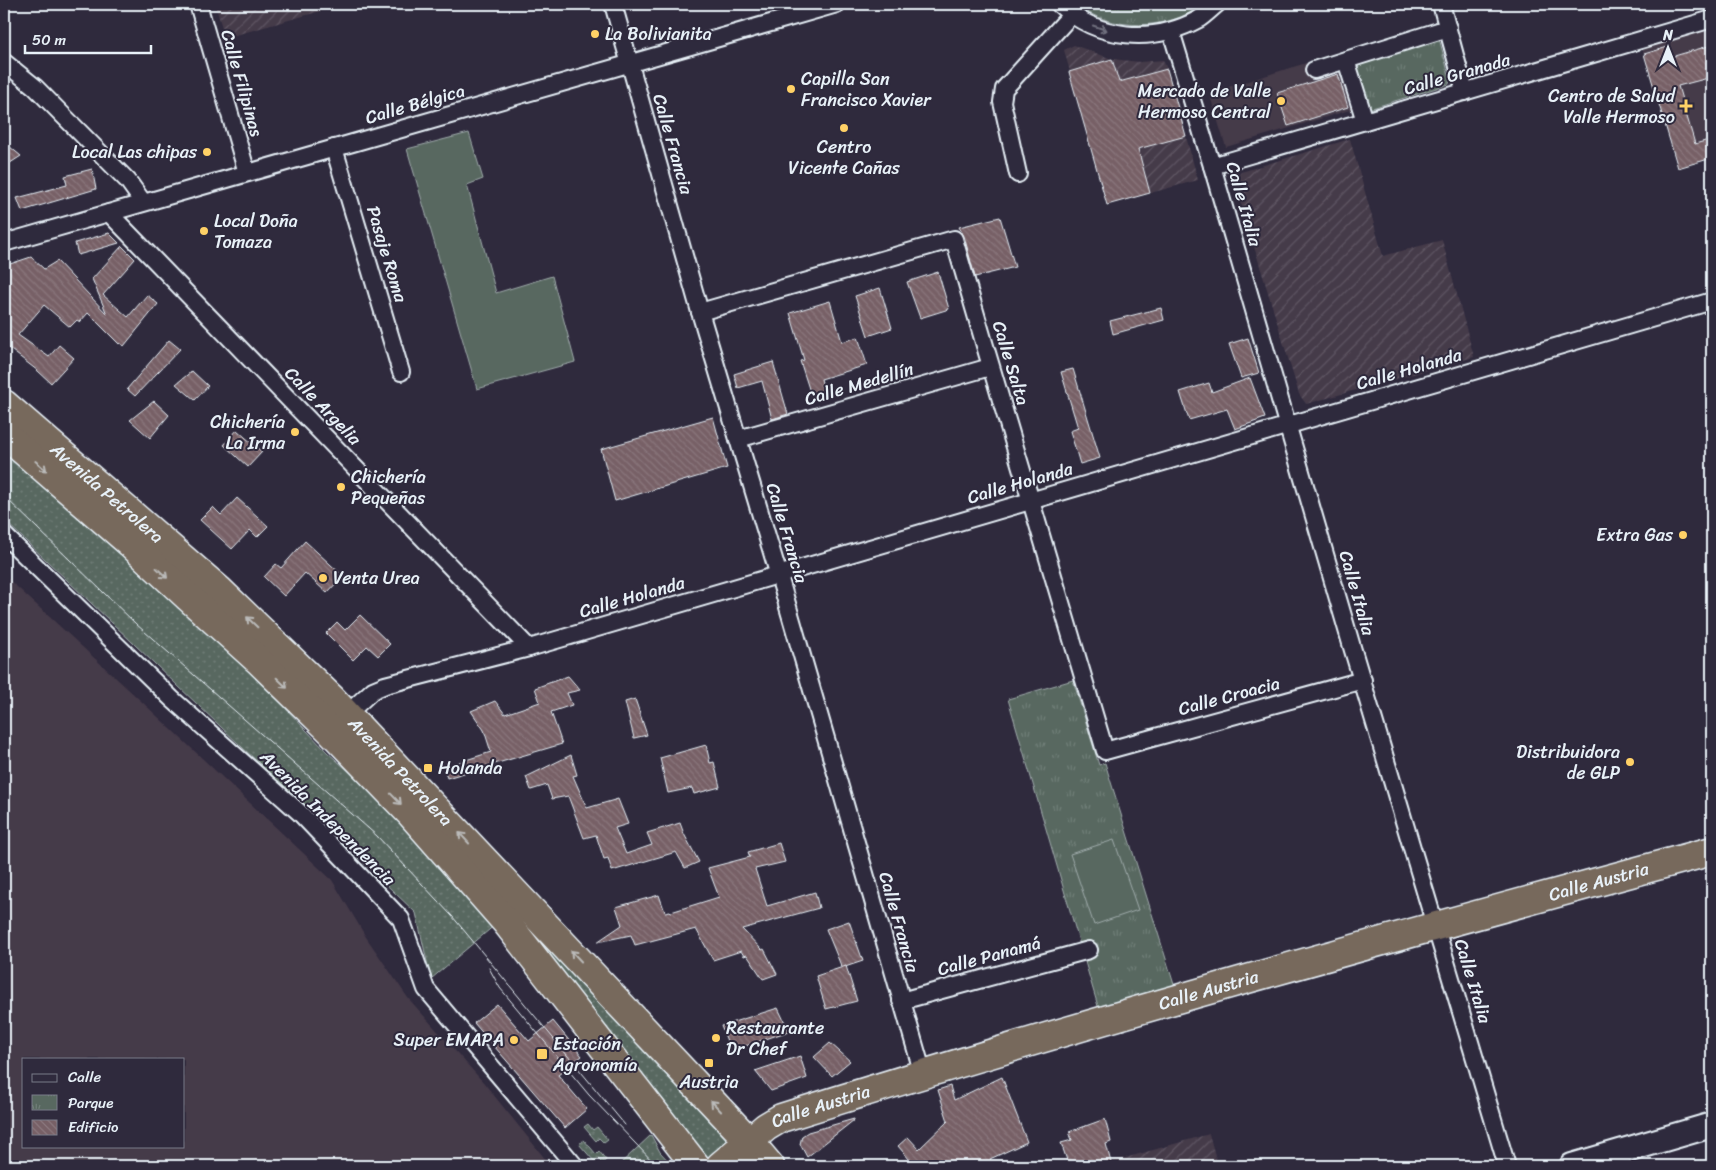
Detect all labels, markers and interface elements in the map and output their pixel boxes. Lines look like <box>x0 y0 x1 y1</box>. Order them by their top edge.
place label: La Bolivianita <box>605 18 712 50</box>
scale bar <box>25 22 151 54</box>
north arrow <box>1644 22 1694 72</box>
text: N <box>1662 23 1673 48</box>
one-way arrow <box>1092 24 1108 34</box>
street label: Calle Filipinas <box>211 26 273 141</box>
text: 50 m <box>32 27 67 53</box>
marker: La Bolivianita <box>589 28 601 40</box>
street label: Calle Granada <box>1400 43 1515 104</box>
place label: Capilla San Francisco Xavier <box>801 63 932 116</box>
street label: Calle Bélgica <box>361 74 469 134</box>
place label: Mercado de Valle Hermoso Central <box>1138 75 1272 128</box>
place label: Centro de Salud Valle Hermoso <box>1548 80 1677 133</box>
marker: Capilla San Francisco Xavier <box>785 83 797 95</box>
street label: Calle Francia <box>643 90 703 199</box>
marker: Mercado de Valle Hermoso Central <box>1275 95 1287 107</box>
marker: Centro de Salud Valle Hermoso <box>1679 99 1693 113</box>
marker: Centro Vicente Cañas <box>838 122 850 134</box>
place label: Centro Vicente Cañas <box>788 131 900 184</box>
place label: Local Las chipas <box>72 136 198 168</box>
marker: Local Las chipas <box>201 146 213 158</box>
street label: Calle Italia <box>1217 158 1272 251</box>
street label: Pasaje Roma <box>357 202 417 307</box>
place label: Local Doña Tomaza <box>214 205 298 258</box>
marker: Local Doña Tomaza <box>198 225 210 237</box>
street label: Calle Salta <box>983 317 1039 409</box>
street label: Calle Holanda <box>1352 338 1466 399</box>
street label: Calle Medellín <box>801 353 918 415</box>
street label: Calle Argelia <box>277 359 370 454</box>
place label: Chichería La Irma <box>210 406 286 459</box>
marker: Chichería La Irma <box>289 426 301 438</box>
street label: Avenida Petrolera <box>42 434 171 552</box>
street label: Calle Holanda <box>963 452 1077 513</box>
one-way arrow <box>34 460 47 471</box>
place label: Chichería Pequeñas <box>351 461 426 514</box>
street label: Calle Francia <box>757 479 818 588</box>
marker: Chichería Pequeñas <box>335 481 347 493</box>
place label: Extra Gas <box>1596 519 1674 551</box>
marker: Extra Gas <box>1677 529 1689 541</box>
street label: Calle Italia <box>1330 547 1385 640</box>
place label: Venta Urea <box>333 562 420 594</box>
street label: Calle Holanda <box>575 566 689 627</box>
one-way arrow <box>156 567 169 579</box>
marker: Venta Urea <box>317 572 329 584</box>
one-way arrow <box>246 616 259 628</box>
street label: Calle Croacia <box>1175 667 1283 725</box>
one-way arrow <box>276 677 288 689</box>
street label: Avenida Petrolera <box>339 708 461 834</box>
place label: Distribuidora de GLP <box>1516 736 1621 789</box>
street label: Avenida Independencia <box>252 742 404 894</box>
place label: Holanda <box>438 752 502 784</box>
marker: Distribuidora de GLP <box>1624 756 1636 768</box>
marker: Holanda <box>422 762 434 774</box>
one-way arrow <box>390 793 402 805</box>
one-way arrow <box>458 832 470 844</box>
street label: Calle Austria <box>1545 853 1653 911</box>
street label: Calle Francia <box>869 868 929 977</box>
street label: Calle Panamá <box>934 927 1044 985</box>
street label: Calle Italia <box>1445 935 1501 1028</box>
one-way arrow <box>570 950 582 963</box>
street label: Calle Austria <box>1155 960 1263 1020</box>
place label: Restaurante Dr Chef <box>726 1012 824 1065</box>
place label: Super EMAPA <box>394 1024 504 1056</box>
place label: Estación Agronomía <box>552 1028 637 1081</box>
marker: Restaurante Dr Chef <box>710 1032 722 1044</box>
marker: Super EMAPA <box>508 1034 520 1046</box>
marker: Estación Agronomía <box>535 1047 549 1061</box>
marker: Austria <box>703 1057 715 1069</box>
legend <box>22 1058 185 1148</box>
text: Calle <box>68 1064 101 1090</box>
place label: Austria <box>679 1066 739 1098</box>
street label: Calle Austria <box>764 1075 875 1137</box>
text: Parque <box>68 1090 113 1116</box>
one-way arrow <box>710 1099 722 1112</box>
text: Edificio <box>68 1114 119 1140</box>

